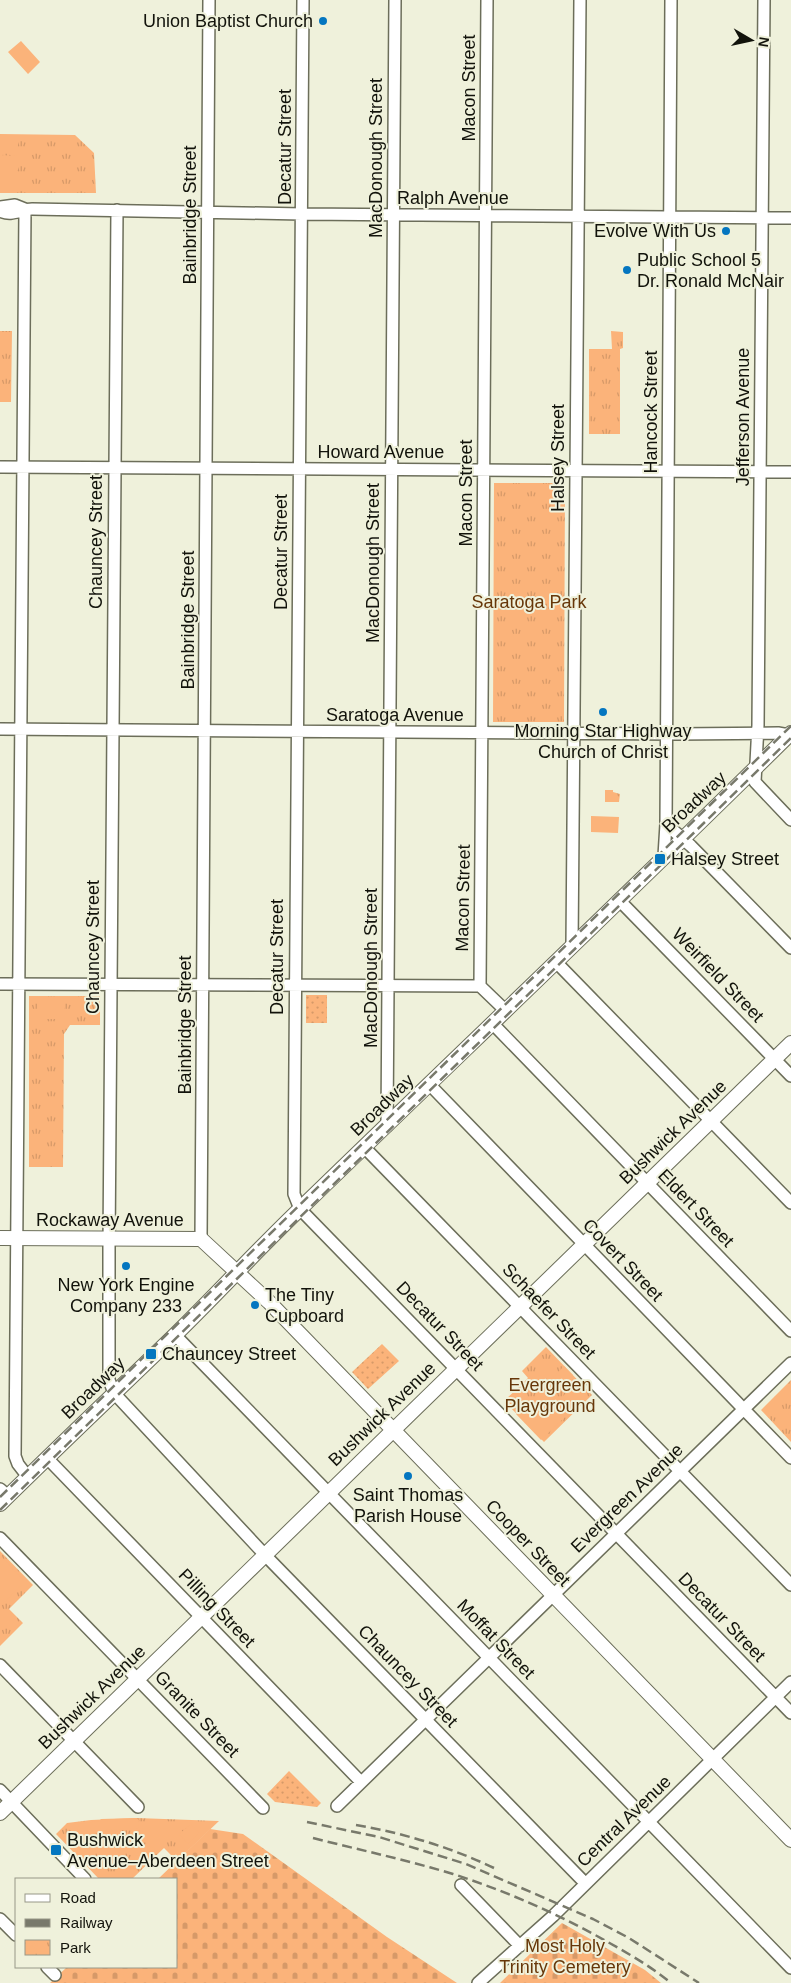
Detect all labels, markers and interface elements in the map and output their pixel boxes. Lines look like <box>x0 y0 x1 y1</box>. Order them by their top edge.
place label: Union Baptist Church <box>143 11 313 31</box>
marker: Union Baptist Church <box>317 15 329 27</box>
north arrow <box>726 15 776 65</box>
street label: Macon Street <box>459 34 479 142</box>
text: N <box>755 36 773 48</box>
street label: MacDonough Street <box>366 78 386 238</box>
street label: Decatur Street <box>275 89 295 205</box>
street label: Bainbridge Street <box>180 145 200 285</box>
street label: Ralph Avenue <box>397 188 509 208</box>
place label: Evolve With Us <box>594 221 716 241</box>
marker: Evolve With Us <box>720 225 732 237</box>
place label: Public School 5 Dr. Ronald McNair <box>637 250 784 291</box>
marker: Public School 5 Dr. Ronald McNair <box>621 264 633 276</box>
street label: Jefferson Avenue <box>733 348 753 486</box>
street label: Hancock Street <box>641 350 661 474</box>
street label: Halsey Street <box>548 404 568 512</box>
street label: Macon Street <box>456 439 476 547</box>
street label: Howard Avenue <box>318 442 444 462</box>
street label: Chauncey Street <box>86 475 106 609</box>
street label: MacDonough Street <box>363 483 383 643</box>
street label: Decatur Street <box>271 494 291 610</box>
street label: Bainbridge Street <box>178 550 198 690</box>
park label: Saratoga Park <box>471 592 588 612</box>
street label: Saratoga Avenue <box>326 705 464 725</box>
marker: Morning Star Highway Church of Christ <box>597 706 609 718</box>
place label: Morning Star Highway Church of Christ <box>514 721 692 762</box>
street label: Broadway <box>658 767 730 837</box>
street label: Macon Street <box>452 844 474 952</box>
place label: Halsey Street <box>671 849 779 869</box>
marker: Halsey Street <box>653 852 667 866</box>
street label: Chauncey Street <box>83 880 103 1014</box>
street label: MacDonough Street <box>361 888 381 1048</box>
street label: Decatur Street <box>267 899 287 1015</box>
street label: Weirfield Street <box>668 924 768 1026</box>
street label: Bainbridge Street <box>175 955 195 1095</box>
street label: Broadway <box>346 1070 418 1140</box>
street label: Bushwick Avenue <box>615 1076 731 1188</box>
street label: Eldert Street <box>654 1165 738 1251</box>
street label: Rockaway Avenue <box>36 1210 184 1230</box>
street label: Covert Street <box>579 1215 667 1305</box>
street label: Schaefer Street <box>498 1259 600 1363</box>
marker: New York Engine Company 233 <box>120 1260 132 1272</box>
place label: New York Engine Company 233 <box>57 1275 195 1316</box>
street label: Decatur Street <box>392 1277 488 1375</box>
place label: The Tiny Cupboard <box>265 1285 344 1326</box>
marker: The Tiny Cupboard <box>249 1299 261 1311</box>
place label: Chauncey Street <box>162 1344 296 1364</box>
marker: Chauncey Street <box>144 1347 158 1361</box>
street label: Broadway <box>57 1353 129 1423</box>
street label: Bushwick Avenue <box>324 1358 440 1470</box>
park label: Evergreen Playground <box>504 1375 596 1416</box>
street label: Evergreen Avenue <box>567 1439 687 1557</box>
marker: Saint Thomas Parish House <box>402 1470 414 1482</box>
place label: Saint Thomas Parish House <box>353 1485 463 1526</box>
street label: Cooper Street <box>482 1496 574 1590</box>
street label: Pilling Street <box>175 1565 259 1651</box>
street label: Decatur Street <box>674 1568 770 1666</box>
street label: Moffat Street <box>453 1595 539 1683</box>
street label: Chauncey Street <box>354 1621 462 1731</box>
street label: Bushwick Avenue <box>34 1641 150 1753</box>
street label: Granite Street <box>151 1667 243 1761</box>
street label: Central Avenue <box>573 1771 675 1871</box>
place label: Bushwick Avenue–Aberdeen Street <box>67 1830 269 1871</box>
marker: Bushwick Avenue–Aberdeen Street <box>49 1843 63 1857</box>
legend <box>15 1878 178 1968</box>
text: Road <box>60 1889 96 1906</box>
text: Railway <box>60 1914 113 1931</box>
park label: Most Holy Trinity Cemetery <box>499 1936 631 1977</box>
text: Park <box>60 1939 91 1956</box>

